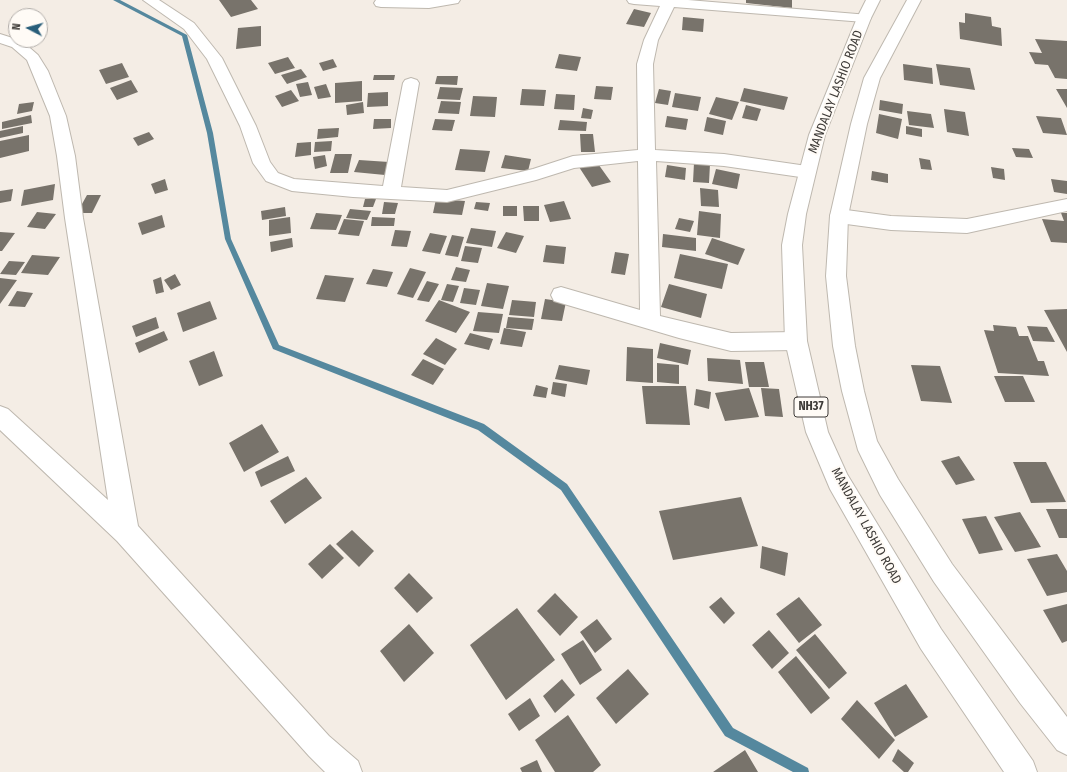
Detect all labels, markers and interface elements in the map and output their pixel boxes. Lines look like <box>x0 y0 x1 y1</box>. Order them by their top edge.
north arrow <box>8 8 48 48</box>
text: N <box>10 23 23 31</box>
street label: MANDALAY LASHIO ROAD <box>805 28 867 156</box>
road number: NH37 <box>794 397 828 417</box>
street label: MANDALAY LASHIO ROAD <box>828 465 904 587</box>

